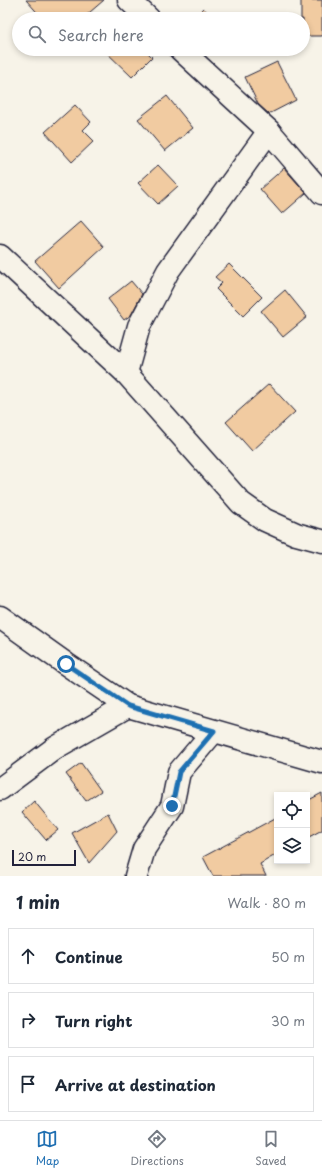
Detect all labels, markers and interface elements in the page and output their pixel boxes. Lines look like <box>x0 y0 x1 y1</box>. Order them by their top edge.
search box <box>12 12 310 56</box>
icon: search <box>26 23 48 45</box>
text: Search here <box>58 23 144 46</box>
route start <box>57 655 75 673</box>
map controls <box>274 792 310 864</box>
button: locate <box>274 792 310 828</box>
route end <box>163 797 181 815</box>
button: layers <box>274 828 310 864</box>
scale bar <box>12 848 76 867</box>
text: 20 m <box>18 848 46 865</box>
text: 1 min <box>16 889 60 915</box>
text: Walk · 80 m <box>228 893 306 912</box>
icon: ahead <box>17 945 39 967</box>
text: Continue <box>55 945 123 968</box>
text: 50 m <box>271 947 305 966</box>
icon: right <box>17 1009 39 1031</box>
text: Turn right <box>55 1009 132 1032</box>
text: 30 m <box>271 1011 305 1030</box>
icon: arrive <box>17 1073 39 1095</box>
text: Arrive at destination <box>55 1073 216 1096</box>
tab: Map <box>36 1128 59 1169</box>
tab: Directions <box>130 1128 184 1169</box>
tab: Saved <box>255 1128 286 1169</box>

